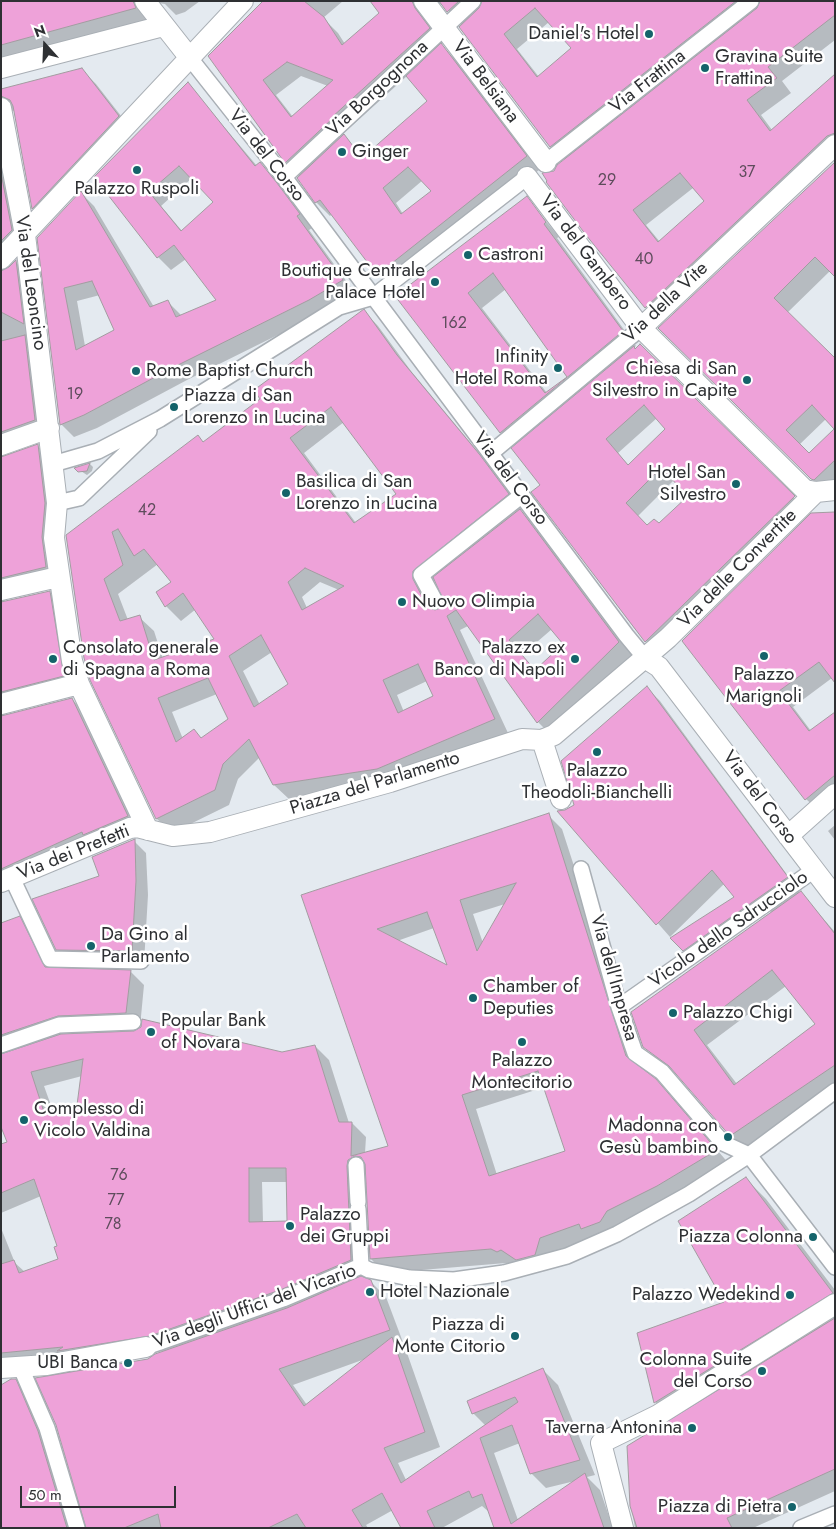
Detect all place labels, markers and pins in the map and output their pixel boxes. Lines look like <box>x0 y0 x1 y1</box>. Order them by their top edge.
place label: Daniel's Hotel <box>528 23 639 45</box>
marker: Daniel's Hotel <box>643 28 655 40</box>
place label: Gravina Suite Frattina <box>715 46 823 90</box>
marker: Gravina Suite Frattina <box>699 62 711 74</box>
place label: Ginger <box>352 141 409 163</box>
marker: Ginger <box>336 146 348 158</box>
marker: Palazzo Ruspoli <box>131 164 143 176</box>
place label: Palazzo Ruspoli <box>74 178 200 200</box>
place label: Castroni <box>478 244 544 266</box>
marker: Castroni <box>462 249 474 261</box>
place label: Boutique Centrale Palace Hotel <box>281 260 425 304</box>
marker: Boutique Centrale Palace Hotel <box>429 276 441 288</box>
place label: Infinity Hotel Roma <box>455 346 548 390</box>
place label: Chiesa di San Silvestro in Capite <box>592 358 737 402</box>
place label: Rome Baptist Church <box>146 360 314 382</box>
marker: Infinity Hotel Roma <box>552 362 564 374</box>
marker: Rome Baptist Church <box>130 365 142 377</box>
marker: Chiesa di San Silvestro in Capite <box>741 374 753 386</box>
place label: Piazza di San Lorenzo in Lucina <box>184 385 325 429</box>
marker: Piazza di San Lorenzo in Lucina <box>168 401 180 413</box>
place label: Hotel San Silvestro <box>648 462 726 506</box>
place label: Basilica di San Lorenzo in Lucina <box>296 471 437 515</box>
marker: Hotel San Silvestro <box>730 478 742 490</box>
marker: Basilica di San Lorenzo in Lucina <box>280 487 292 499</box>
place label: Nuovo Olimpia <box>412 591 535 613</box>
marker: Nuovo Olimpia <box>396 596 408 608</box>
place label: Consolato generale di Spagna a Roma <box>63 637 219 681</box>
place label: Palazzo ex Banco di Napoli <box>434 637 565 681</box>
marker: Palazzo Marignoli <box>758 650 770 662</box>
marker: Consolato generale di Spagna a Roma <box>47 653 59 665</box>
marker: Palazzo ex Banco di Napoli <box>569 653 581 665</box>
place label: Palazzo Marignoli <box>726 664 802 708</box>
marker: Palazzo Theodoli-Bianchelli <box>591 746 603 758</box>
place label: Palazzo Theodoli-Bianchelli <box>522 760 672 804</box>
place label: Da Gino al Parlamento <box>101 924 190 968</box>
marker: Da Gino al Parlamento <box>85 940 97 952</box>
place label: Chamber of Deputies <box>483 976 579 1020</box>
marker: Chamber of Deputies <box>467 992 479 1004</box>
place label: Palazzo Chigi <box>683 1002 793 1024</box>
marker: Palazzo Chigi <box>667 1007 679 1019</box>
place label: Popular Bank of Novara <box>161 1010 266 1054</box>
marker: Popular Bank of Novara <box>145 1026 157 1038</box>
marker: Palazzo Montecitorio <box>516 1036 528 1048</box>
place label: Palazzo Montecitorio <box>472 1050 572 1094</box>
place label: Complesso di Vicolo Valdina <box>34 1098 150 1142</box>
marker: Complesso di Vicolo Valdina <box>18 1114 30 1126</box>
place label: Madonna con Gesù bambino <box>599 1115 718 1159</box>
marker: Madonna con Gesù bambino <box>722 1131 734 1143</box>
place label: Palazzo dei Gruppi <box>300 1204 389 1248</box>
marker: Palazzo dei Gruppi <box>284 1220 296 1232</box>
place label: Piazza Colonna <box>678 1226 803 1248</box>
marker: Piazza Colonna <box>807 1231 819 1243</box>
place label: Hotel Nazionale <box>380 1281 510 1303</box>
place label: Palazzo Wedekind <box>632 1284 780 1306</box>
marker: Hotel Nazionale <box>364 1286 376 1298</box>
marker: Palazzo Wedekind <box>784 1289 796 1301</box>
place label: Piazza di Monte Citorio <box>394 1314 505 1358</box>
marker: Piazza di Monte Citorio <box>509 1330 521 1342</box>
place label: Colonna Suite del Corso <box>639 1349 752 1393</box>
place label: UBI Banca <box>37 1352 118 1374</box>
marker: UBI Banca <box>122 1357 134 1369</box>
marker: Colonna Suite del Corso <box>756 1365 768 1377</box>
place label: Taverna Antonina <box>545 1417 682 1439</box>
marker: Taverna Antonina <box>686 1422 698 1434</box>
place label: Piazza di Pietra <box>658 1496 782 1518</box>
marker: Piazza di Pietra <box>786 1501 798 1513</box>

